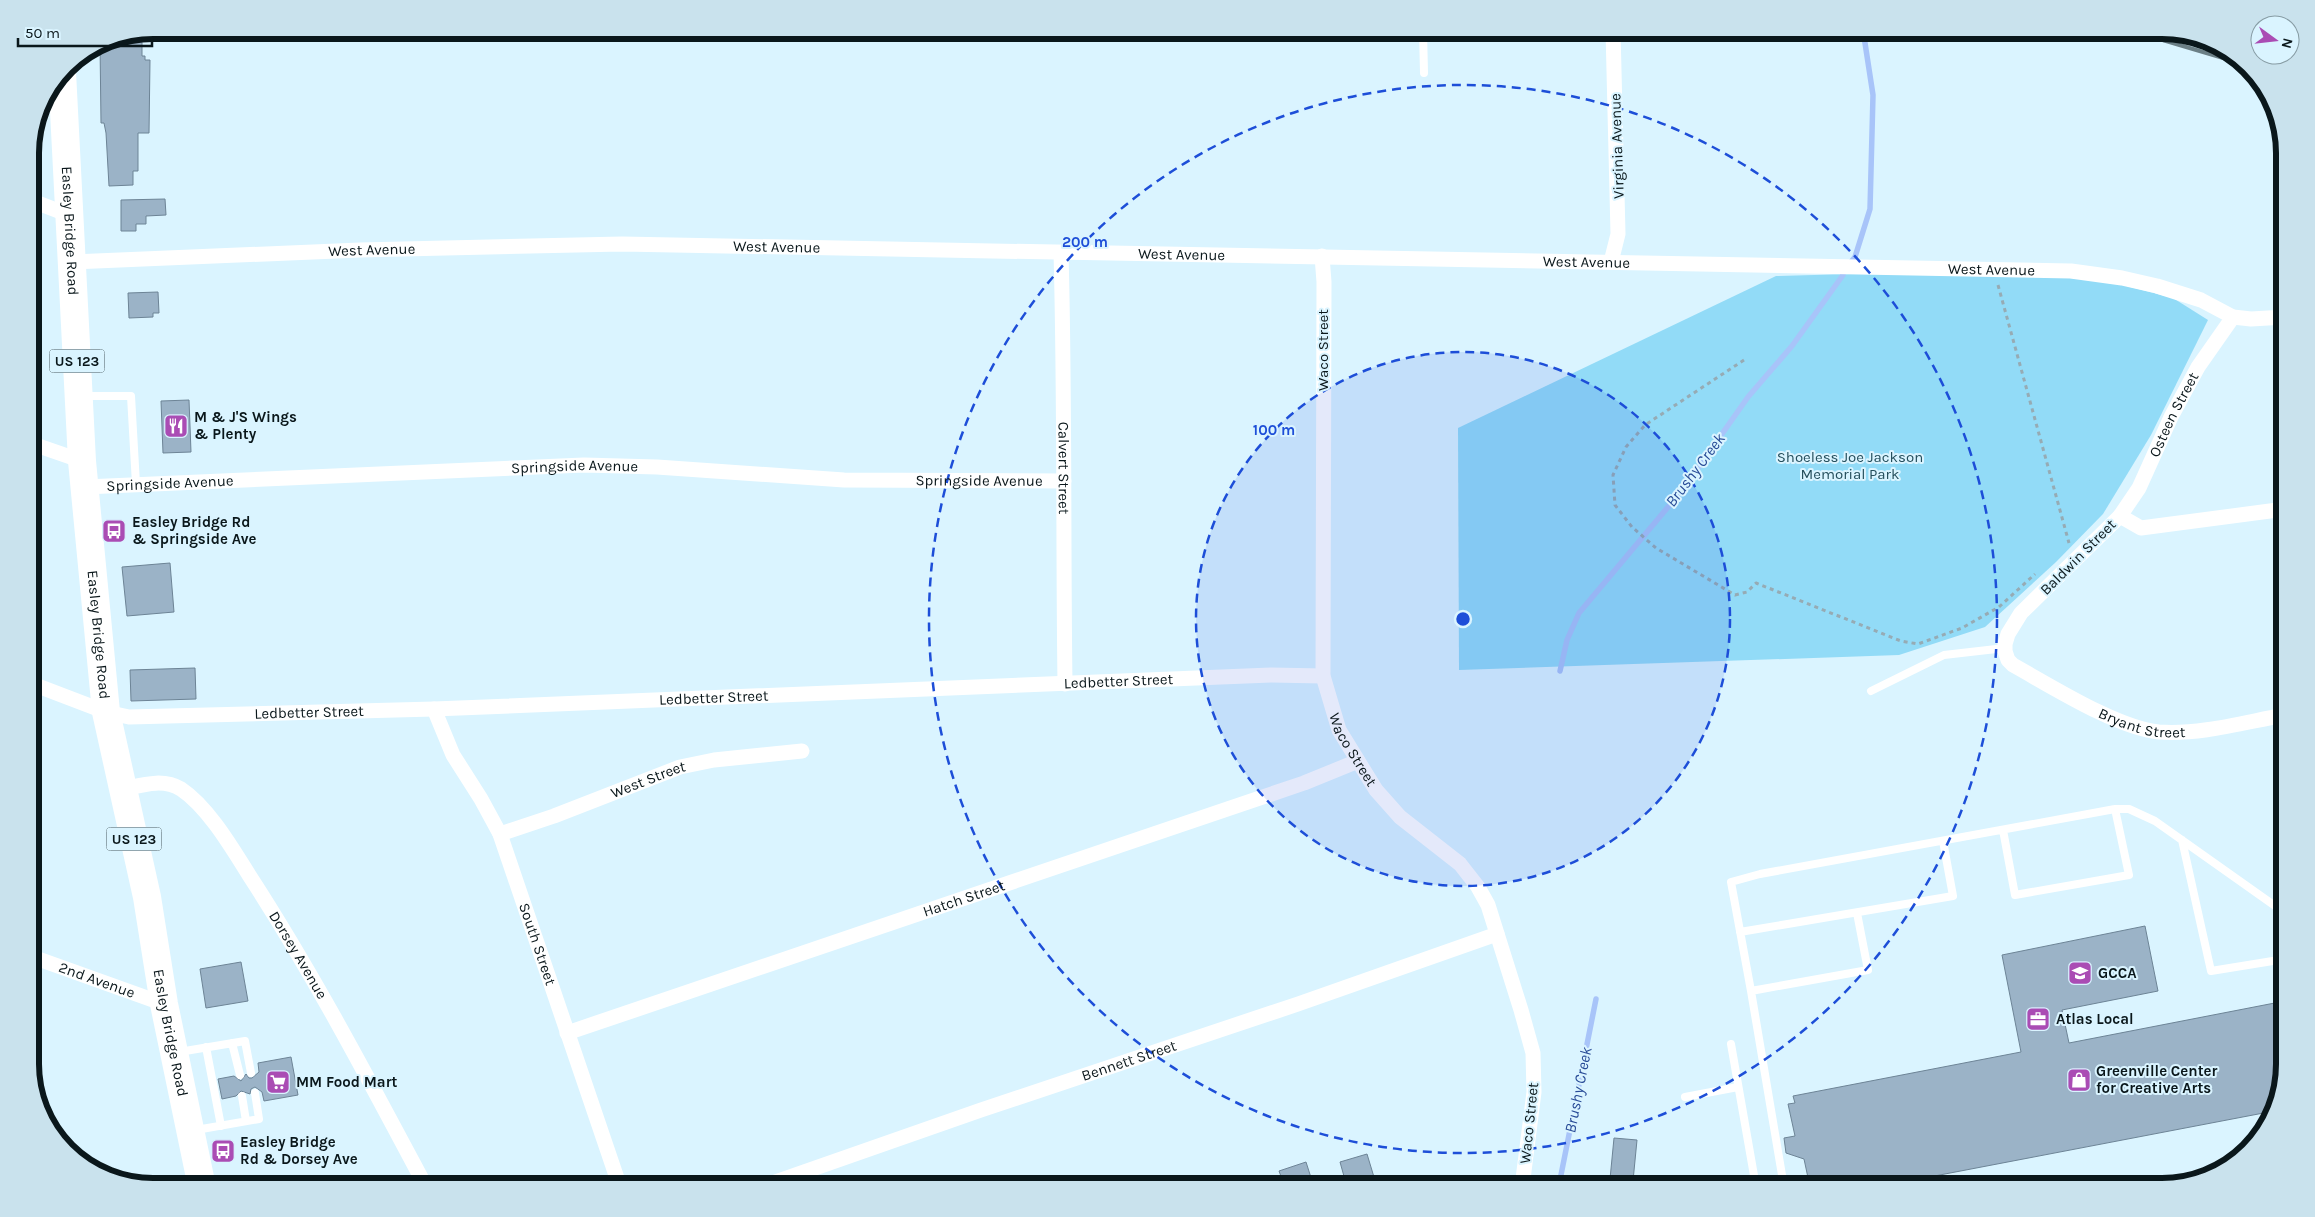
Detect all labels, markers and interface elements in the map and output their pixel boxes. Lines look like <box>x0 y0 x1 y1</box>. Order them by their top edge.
scale bar <box>18 15 151 47</box>
north arrow <box>2250 15 2300 65</box>
text: 50 m <box>25 24 60 42</box>
text: N <box>2278 36 2297 50</box>
street label: Virginia Avenue <box>1606 93 1628 199</box>
street label: Easley Bridge Road <box>58 166 82 296</box>
text: 200 m <box>1062 233 1108 251</box>
street label: West Avenue <box>733 237 820 257</box>
street label: West Avenue <box>328 240 416 260</box>
street label: West Avenue <box>1138 245 1225 264</box>
street label: West Avenue <box>1543 252 1630 272</box>
street label: West Avenue <box>1948 260 2035 279</box>
street label: Waco Street <box>1314 309 1332 391</box>
road number: US 123 <box>50 350 104 372</box>
street label: Osteen Street <box>2145 369 2203 460</box>
place label: M & J'S Wings & Plenty <box>194 408 297 443</box>
restaurant icon: M & J'S Wings & Plenty <box>163 413 189 439</box>
text: 100 m <box>1253 421 1295 439</box>
street label: Calvert Street <box>1055 422 1073 515</box>
water label: Brushy Creek <box>1661 429 1729 511</box>
park label: Shoeless Joe Jackson Memorial Park <box>1777 448 1923 483</box>
street label: Springside Avenue <box>511 456 638 477</box>
street label: Springside Avenue <box>106 471 234 495</box>
street label: Springside Avenue <box>915 471 1043 490</box>
place label: Easley Bridge Rd & Springside Ave <box>132 513 257 548</box>
street label: Baldwin Street <box>2036 515 2120 599</box>
bus stop icon: Easley Bridge Rd & Springside Ave <box>101 518 127 544</box>
street label: Easley Bridge Road <box>83 569 114 700</box>
centre of rings <box>1454 610 1472 628</box>
street label: Ledbetter Street <box>1063 670 1174 692</box>
street label: Ledbetter Street <box>659 686 769 709</box>
street label: Ledbetter Street <box>254 702 364 723</box>
street label: Bryant Street <box>2096 704 2186 741</box>
street label: Waco Street <box>1325 711 1381 790</box>
street label: West Street <box>608 757 687 802</box>
road number: US 123 <box>106 828 162 851</box>
street label: Hatch Street <box>920 876 1008 921</box>
street label: South Street <box>515 901 560 988</box>
street label: Dorsey Avenue <box>265 908 331 1002</box>
street label: 2nd Avenue <box>56 958 137 1002</box>
school or university icon: GCCA <box>2067 960 2093 986</box>
place label: GCCA <box>2098 964 2137 982</box>
street label: Easley Bridge Road <box>150 968 192 1098</box>
office icon: Atlas Local <box>2025 1006 2051 1032</box>
place label: Atlas Local <box>2056 1010 2134 1028</box>
street label: Bennett Street <box>1079 1036 1179 1085</box>
water label: Brushy Creek <box>1560 1045 1596 1135</box>
place label: Greenville Center for Creative Arts <box>2096 1062 2218 1097</box>
shop icon: Greenville Center for Creative Arts <box>2066 1067 2092 1093</box>
supermarket icon: MM Food Mart <box>265 1069 291 1095</box>
place label: MM Food Mart <box>296 1073 398 1091</box>
street label: Waco Street <box>1516 1081 1542 1165</box>
place label: Easley Bridge Rd & Dorsey Ave <box>240 1133 358 1168</box>
bus stop icon: Easley Bridge Rd & Dorsey Ave <box>210 1138 236 1164</box>

